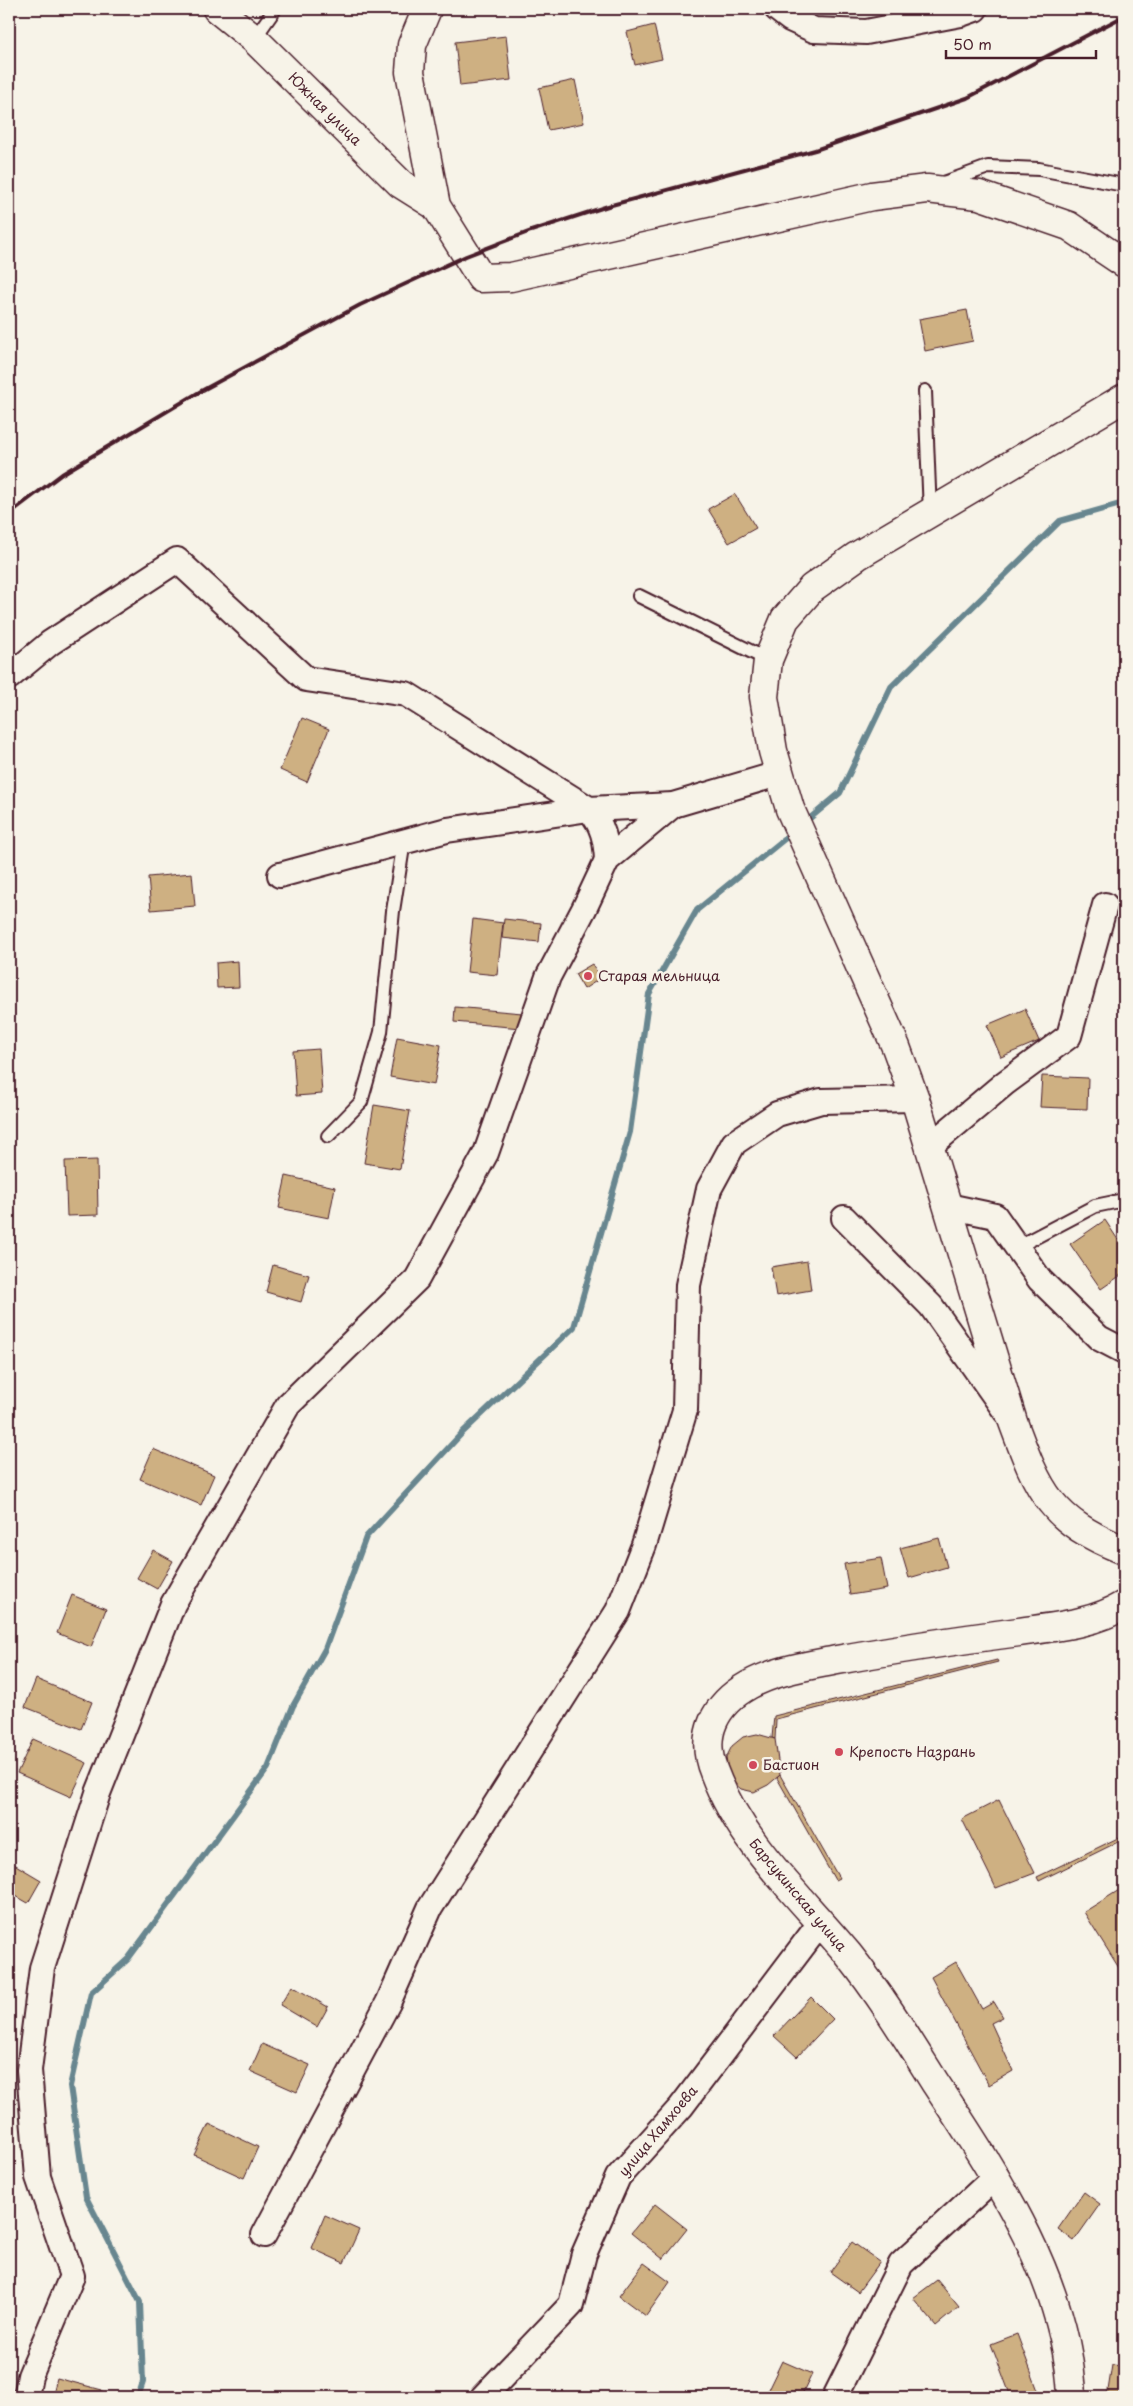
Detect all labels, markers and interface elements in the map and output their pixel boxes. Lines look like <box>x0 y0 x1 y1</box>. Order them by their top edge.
scale bar <box>946 28 1096 60</box>
text: 50 m <box>953 32 992 55</box>
street label: Южная улица <box>284 67 367 150</box>
place label: Старая мельница <box>598 965 720 986</box>
marker: Старая мельница <box>582 970 594 982</box>
place label: Крепость Назрань <box>849 1741 975 1762</box>
marker: Крепость Назрань <box>833 1746 845 1758</box>
place label: Бастион <box>763 1754 820 1775</box>
marker: Бастион <box>747 1759 759 1771</box>
street label: Барсукинская улица <box>745 1834 852 1956</box>
street label: улица Хамхоева <box>613 2080 702 2181</box>

